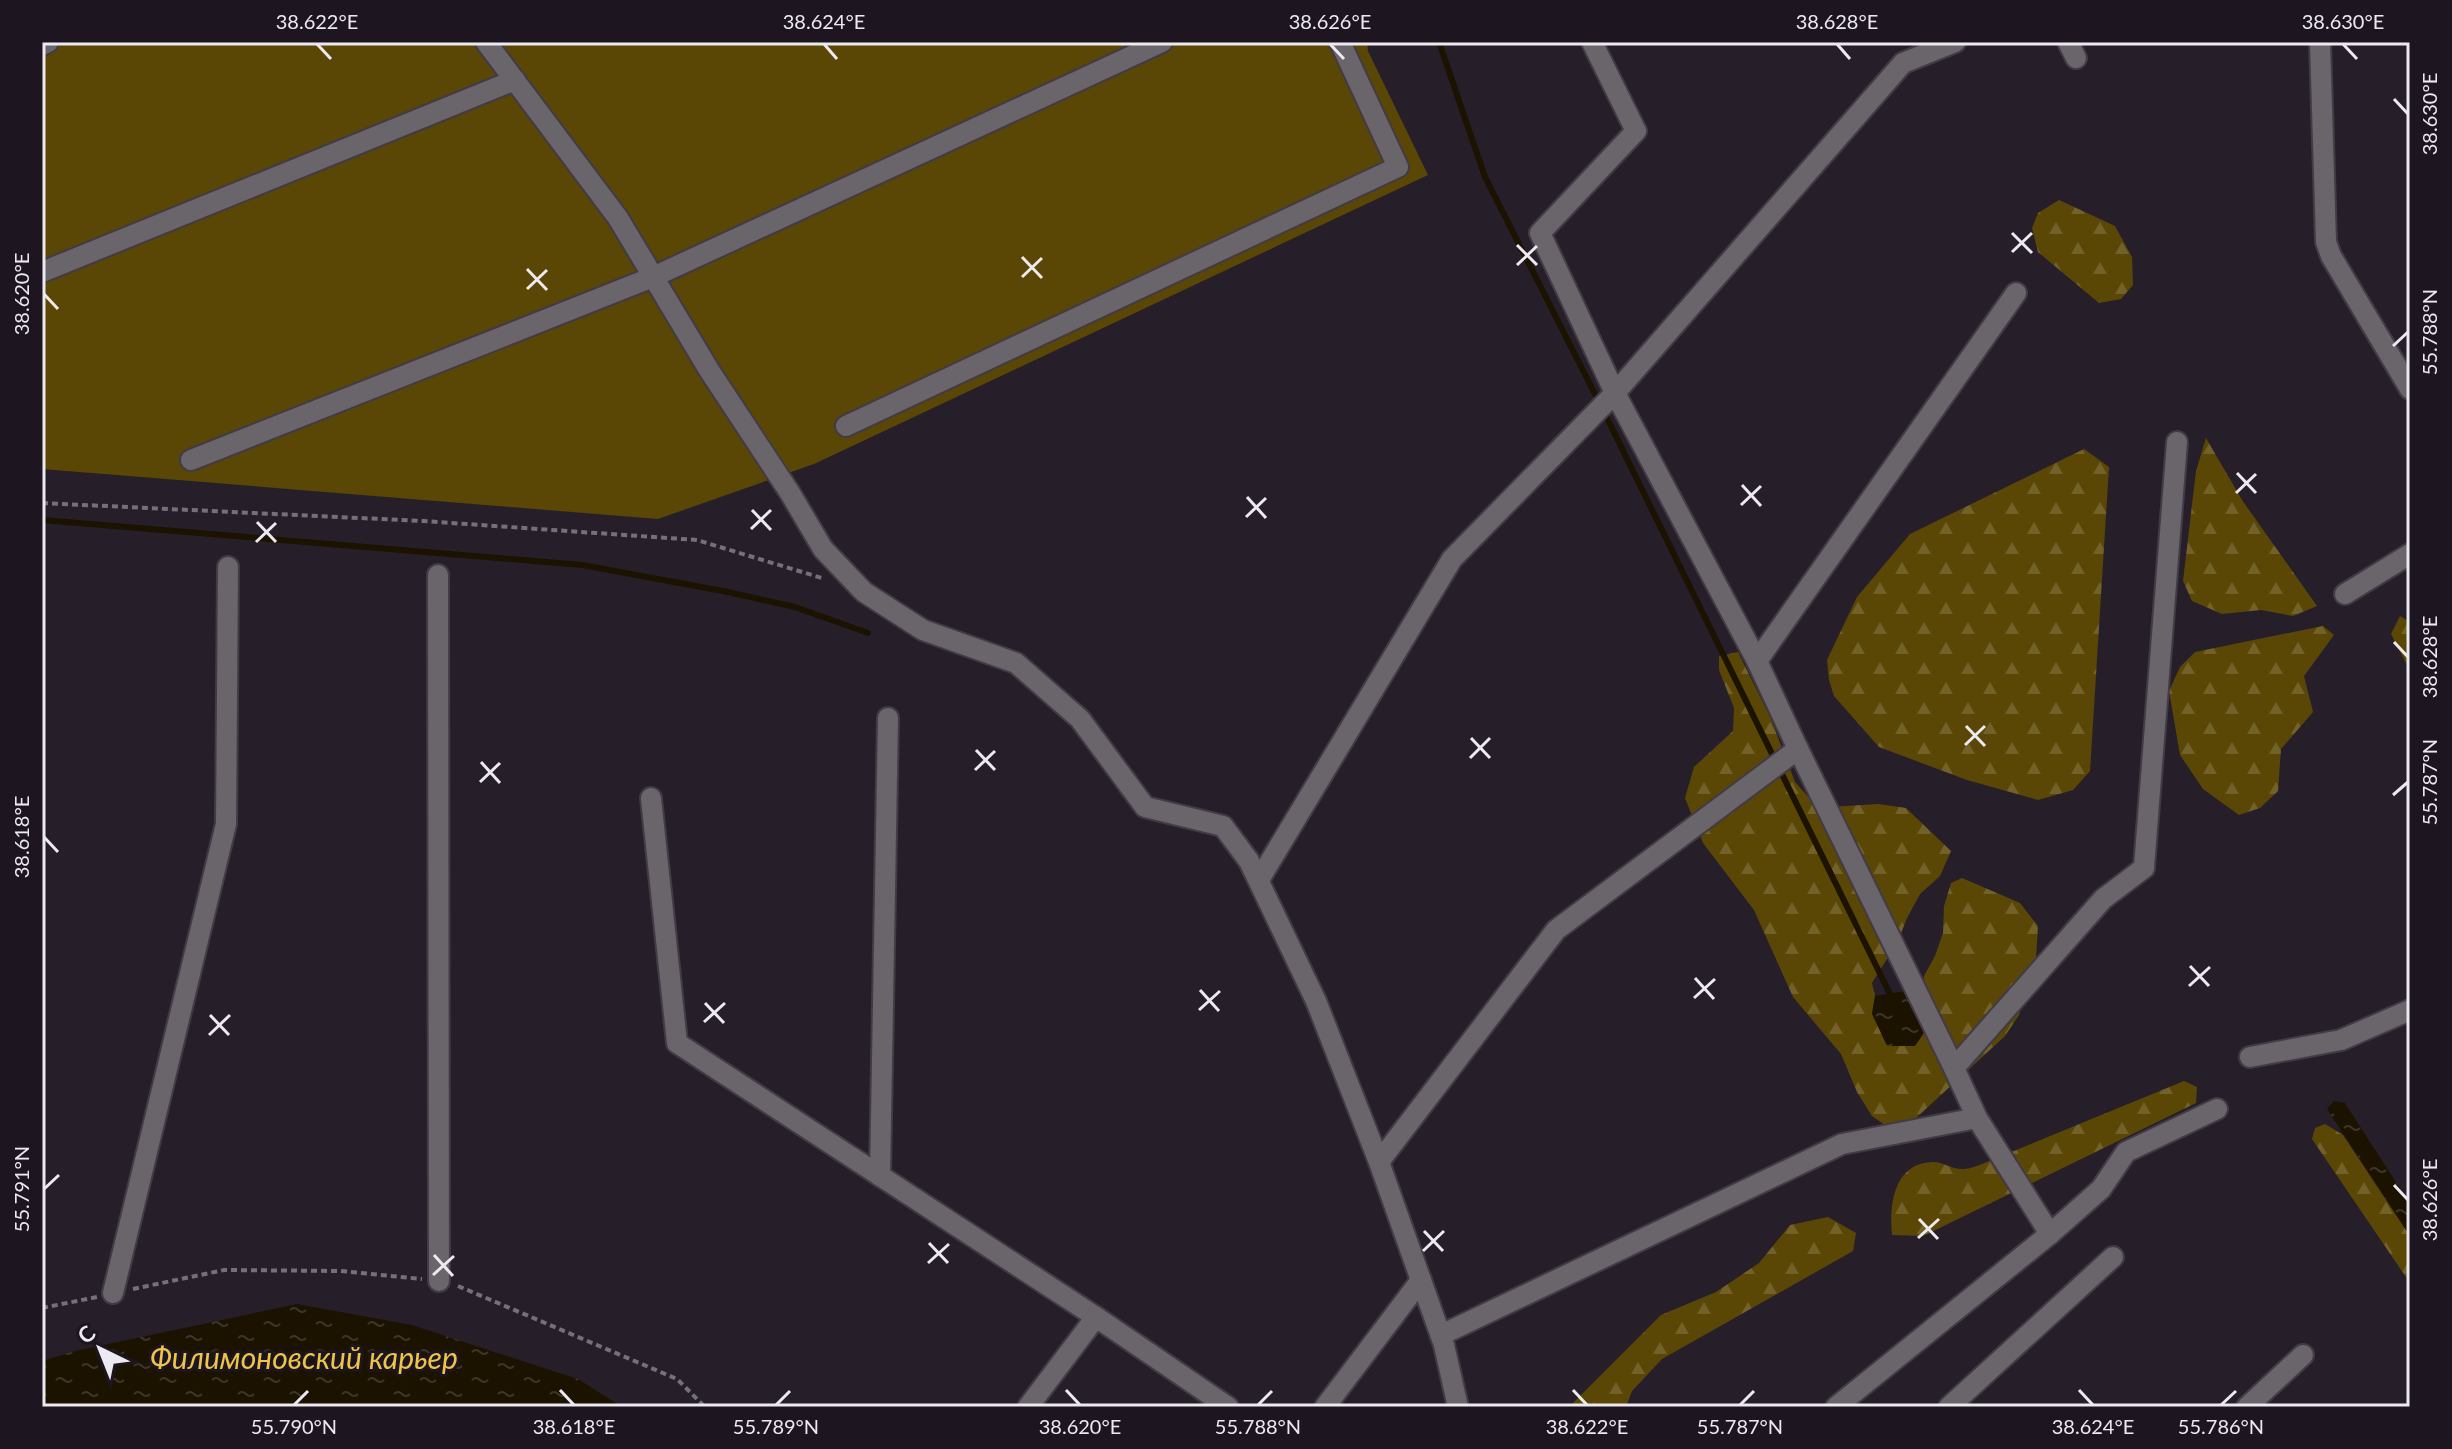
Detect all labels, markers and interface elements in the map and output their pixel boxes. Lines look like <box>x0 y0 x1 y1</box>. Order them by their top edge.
text: 38.622°E <box>276 9 358 33</box>
text: 38.624°E <box>783 9 865 33</box>
text: 38.626°E <box>1289 9 1371 33</box>
text: 38.628°E <box>1796 9 1878 33</box>
text: 38.630°E <box>2302 9 2384 33</box>
text: 38.630°E <box>2417 73 2441 155</box>
text: 38.620°E <box>9 253 33 335</box>
text: 55.788°N <box>2417 289 2441 375</box>
text: 38.628°E <box>2417 616 2441 698</box>
text: 55.787°N <box>2417 739 2441 825</box>
text: 38.618°E <box>9 796 33 878</box>
text: 55.791°N <box>9 1146 33 1232</box>
text: 38.626°E <box>2417 1159 2441 1241</box>
north arrow <box>60 1309 140 1389</box>
text: С <box>71 1319 101 1349</box>
water label: Филимоновский карьер <box>150 1339 458 1375</box>
text: 55.790°N <box>251 1414 337 1438</box>
text: 38.618°E <box>533 1414 615 1438</box>
text: 55.789°N <box>733 1414 819 1438</box>
text: 38.620°E <box>1039 1414 1121 1438</box>
text: 55.788°N <box>1215 1414 1301 1438</box>
text: 38.622°E <box>1546 1414 1628 1438</box>
text: 55.787°N <box>1697 1414 1783 1438</box>
text: 38.624°E <box>2052 1414 2134 1438</box>
text: 55.786°N <box>2178 1414 2264 1438</box>

